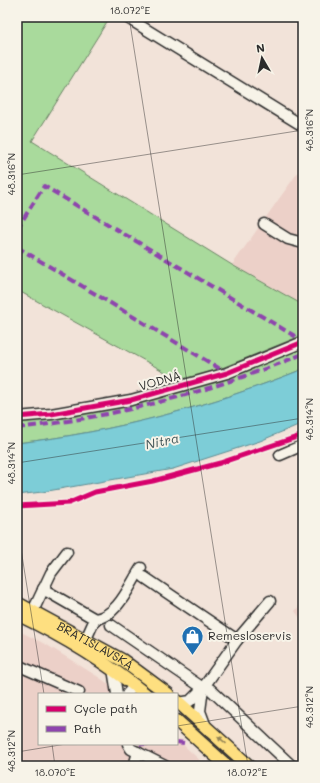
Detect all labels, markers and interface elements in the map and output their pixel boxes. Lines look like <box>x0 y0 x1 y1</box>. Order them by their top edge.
text: 18.072°E <box>110 3 150 17</box>
north arrow <box>242 38 282 78</box>
text: N <box>255 40 266 56</box>
text: 48.316°N <box>302 109 316 151</box>
text: 48.316°N <box>4 153 18 195</box>
street label: VODNÁ <box>137 366 182 394</box>
text: 48.314°N <box>302 398 316 440</box>
water label: Nitra <box>144 429 180 452</box>
text: 48.314°N <box>4 442 18 484</box>
street label: BRATISLAVSKÁ <box>54 617 137 673</box>
shop icon: Remesloservis <box>180 623 206 656</box>
place label: Remesloservis <box>208 627 291 643</box>
text: 48.312°N <box>302 686 316 728</box>
legend <box>38 693 178 745</box>
text: Cycle path <box>74 700 137 716</box>
text: Path <box>74 720 101 736</box>
text: 48.312°N <box>4 730 18 772</box>
one-way arrow <box>216 736 227 745</box>
text: 18.070°E <box>35 765 76 779</box>
text: 18.072°E <box>227 765 267 779</box>

